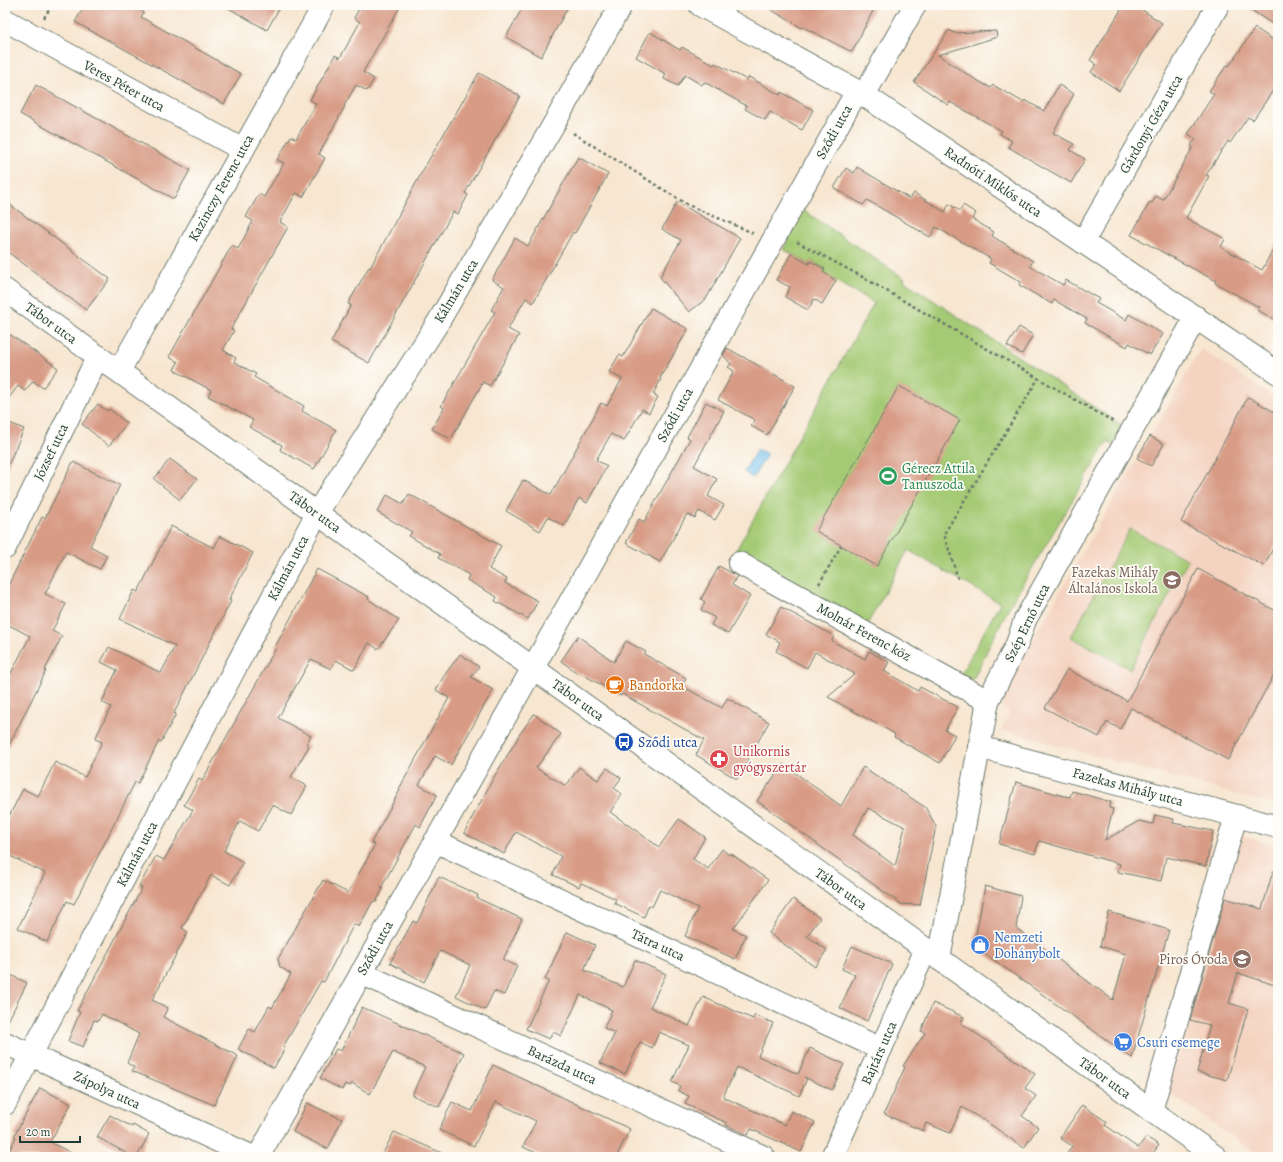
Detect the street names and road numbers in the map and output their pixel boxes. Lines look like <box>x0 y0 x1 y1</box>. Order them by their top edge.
street label: Veres Péter utca <box>79 55 169 116</box>
street label: Gárdonyi Géza utca <box>1115 71 1187 177</box>
street label: Sződi utca <box>811 101 857 163</box>
street label: Kazinczy Ferenc utca <box>184 131 259 245</box>
street label: Radnóti Miklós utca <box>940 142 1046 222</box>
street label: Kálmán utca <box>429 255 483 327</box>
street label: Tábor utca <box>21 298 81 349</box>
street label: Sződi utca <box>652 384 698 446</box>
street label: József utca <box>29 420 73 484</box>
street label: Tábor utca <box>285 487 345 538</box>
street label: Kálmán utca <box>263 531 313 604</box>
street label: Szép Ernő utca <box>1000 580 1054 666</box>
street label: Molnár Ferenc köz <box>813 598 915 666</box>
street label: Tábor utca <box>548 675 608 726</box>
street label: Fazekas Mihály utca <box>1070 763 1186 811</box>
street label: Kálmán utca <box>112 817 162 890</box>
street label: Tábor utca <box>811 864 871 915</box>
street label: Sződi utca <box>352 917 398 979</box>
street label: Tátra utca <box>628 924 688 966</box>
street label: Bajtárs utca <box>857 1018 902 1088</box>
street label: Barázda utca <box>524 1041 600 1090</box>
street label: Tábor utca <box>1075 1053 1135 1104</box>
street label: Zápolya utca <box>70 1066 144 1114</box>

